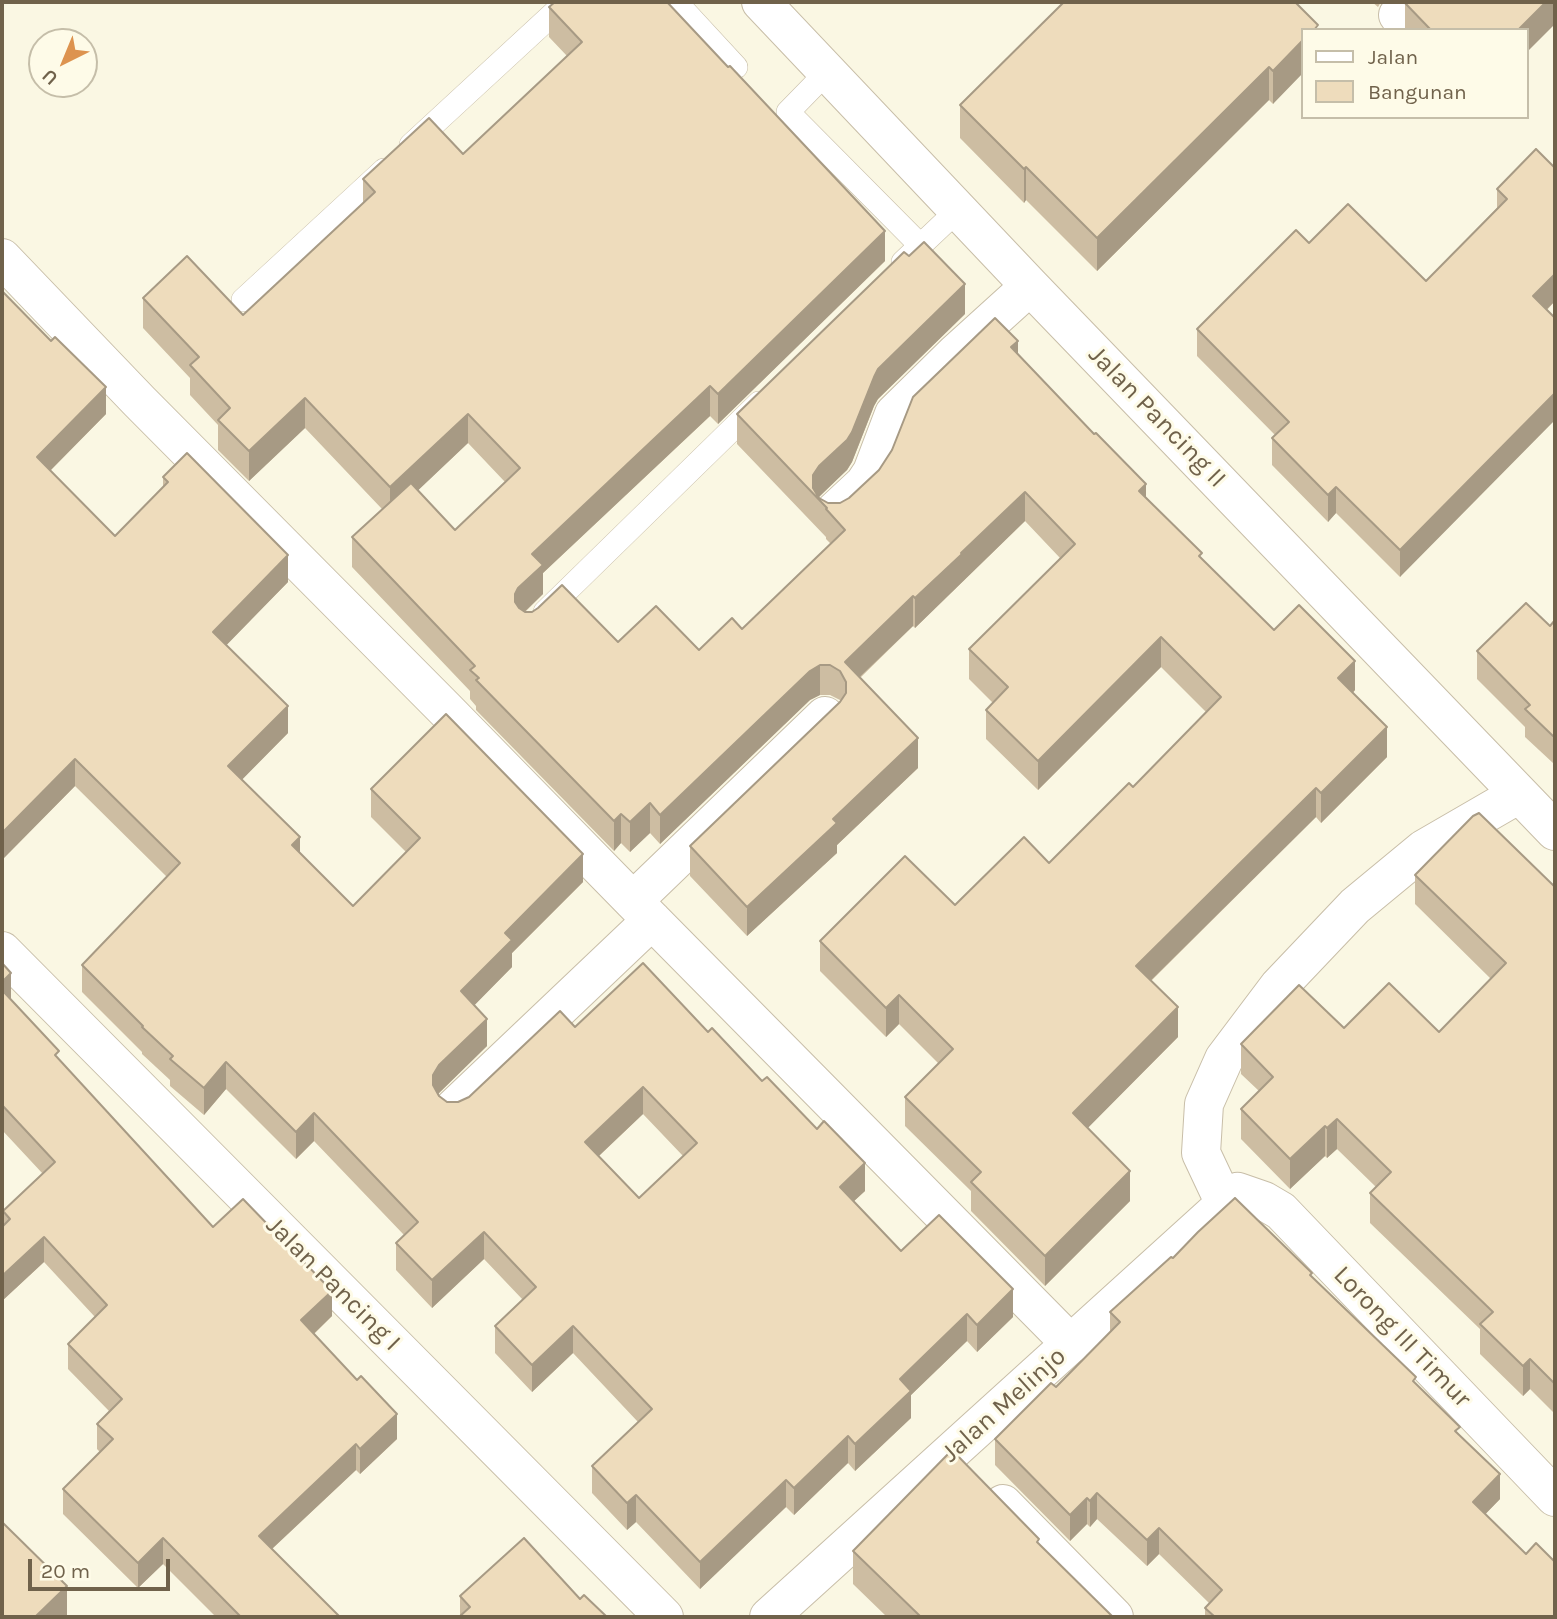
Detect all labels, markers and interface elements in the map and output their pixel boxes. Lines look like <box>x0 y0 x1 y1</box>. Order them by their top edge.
north arrow <box>28 28 98 98</box>
legend <box>1302 28 1529 119</box>
text: Jalan <box>1368 45 1418 69</box>
text: U <box>38 64 62 89</box>
text: Bangunan <box>1368 80 1467 104</box>
street label: Jalan Pancing II <box>1082 340 1232 494</box>
street label: Jalan Pancing I <box>259 1210 407 1358</box>
street label: Lorong III Timur <box>1327 1260 1477 1414</box>
street label: Jalan Melinjo <box>935 1341 1073 1469</box>
scale bar <box>32 1546 173 1590</box>
text: 20 m <box>41 1559 90 1583</box>

